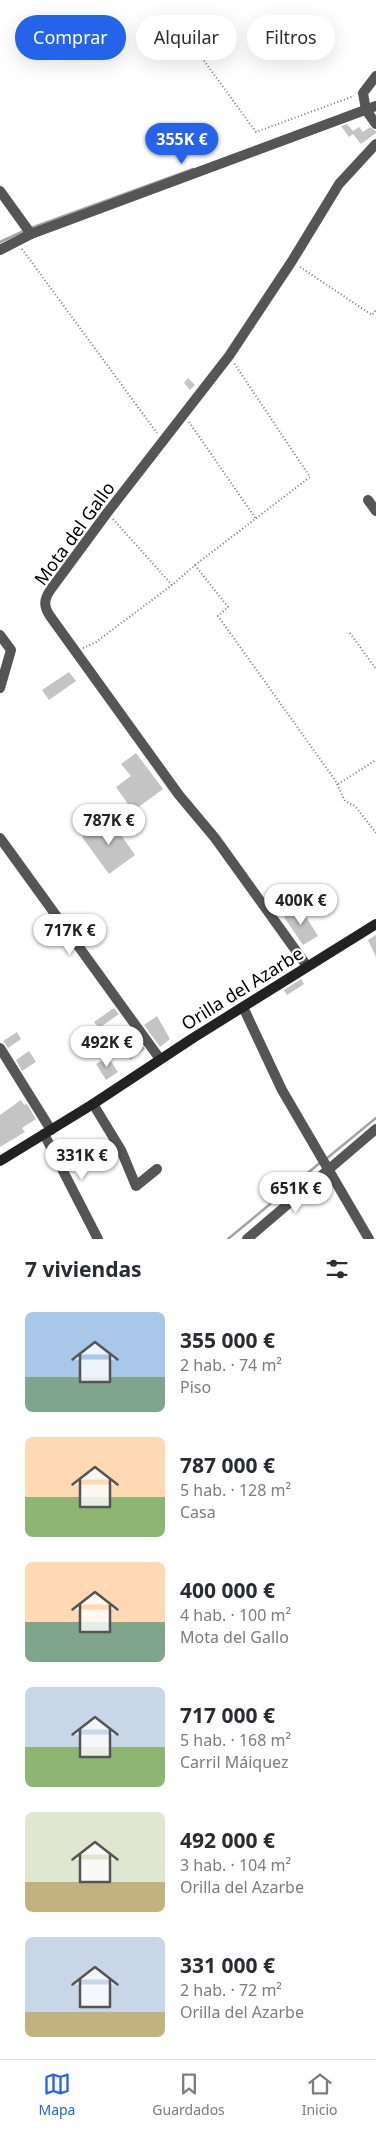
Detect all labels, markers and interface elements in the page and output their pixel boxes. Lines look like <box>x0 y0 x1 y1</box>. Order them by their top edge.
chip: Comprar <box>15 15 126 60</box>
chip: Alquilar <box>136 15 237 60</box>
chip: Filtros <box>247 15 335 60</box>
pin: 355K € <box>141 122 223 165</box>
text: 355K € <box>156 128 208 150</box>
street label: Mota del Gallo <box>28 476 120 590</box>
pin: 787K € <box>68 804 150 846</box>
text: 787K € <box>83 809 135 831</box>
pin: 400K € <box>260 884 342 926</box>
text: 400K € <box>275 889 327 911</box>
pin: 717K € <box>29 914 111 956</box>
text: 717K € <box>44 919 96 941</box>
street label: Orilla del Azarbe <box>177 941 307 1035</box>
pin: 492K € <box>66 1026 148 1068</box>
text: 492K € <box>81 1031 133 1053</box>
pin: 331K € <box>41 1138 123 1181</box>
text: 331K € <box>56 1144 108 1166</box>
pin: 651K € <box>255 1172 337 1214</box>
text: 651K € <box>270 1177 322 1199</box>
text: 7 viviendas <box>25 1255 142 1283</box>
icon: filters <box>323 1255 351 1283</box>
text: 355 000 € <box>180 1326 275 1354</box>
icon: home <box>65 1332 125 1392</box>
text: 2 hab. · 74 m² <box>180 1354 282 1376</box>
text: Piso <box>180 1376 211 1398</box>
text: 787 000 € <box>180 1451 275 1479</box>
icon: home <box>65 1457 125 1517</box>
text: 5 hab. · 128 m² <box>180 1479 291 1501</box>
text: Casa <box>180 1501 216 1523</box>
text: 400 000 € <box>180 1576 275 1604</box>
icon: home <box>65 1582 125 1642</box>
text: 4 hab. · 100 m² <box>180 1604 291 1626</box>
text: Mota del Gallo <box>180 1626 289 1648</box>
text: 717 000 € <box>180 1701 275 1729</box>
icon: home <box>65 1707 125 1767</box>
text: 5 hab. · 168 m² <box>180 1729 291 1751</box>
text: Carril Máiquez <box>180 1751 288 1773</box>
text: 492 000 € <box>180 1826 275 1854</box>
icon: home <box>65 1832 125 1892</box>
text: 3 hab. · 104 m² <box>180 1854 291 1876</box>
text: Orilla del Azarbe <box>180 1876 304 1898</box>
text: 331 000 € <box>180 1951 275 1979</box>
icon: home <box>65 1957 125 2017</box>
text: 2 hab. · 72 m² <box>180 1979 282 2001</box>
text: Orilla del Azarbe <box>180 2001 304 2023</box>
tab: Mapa <box>38 2070 75 2119</box>
tab: Guardados <box>152 2070 225 2119</box>
tab: Inicio <box>302 2070 338 2119</box>

